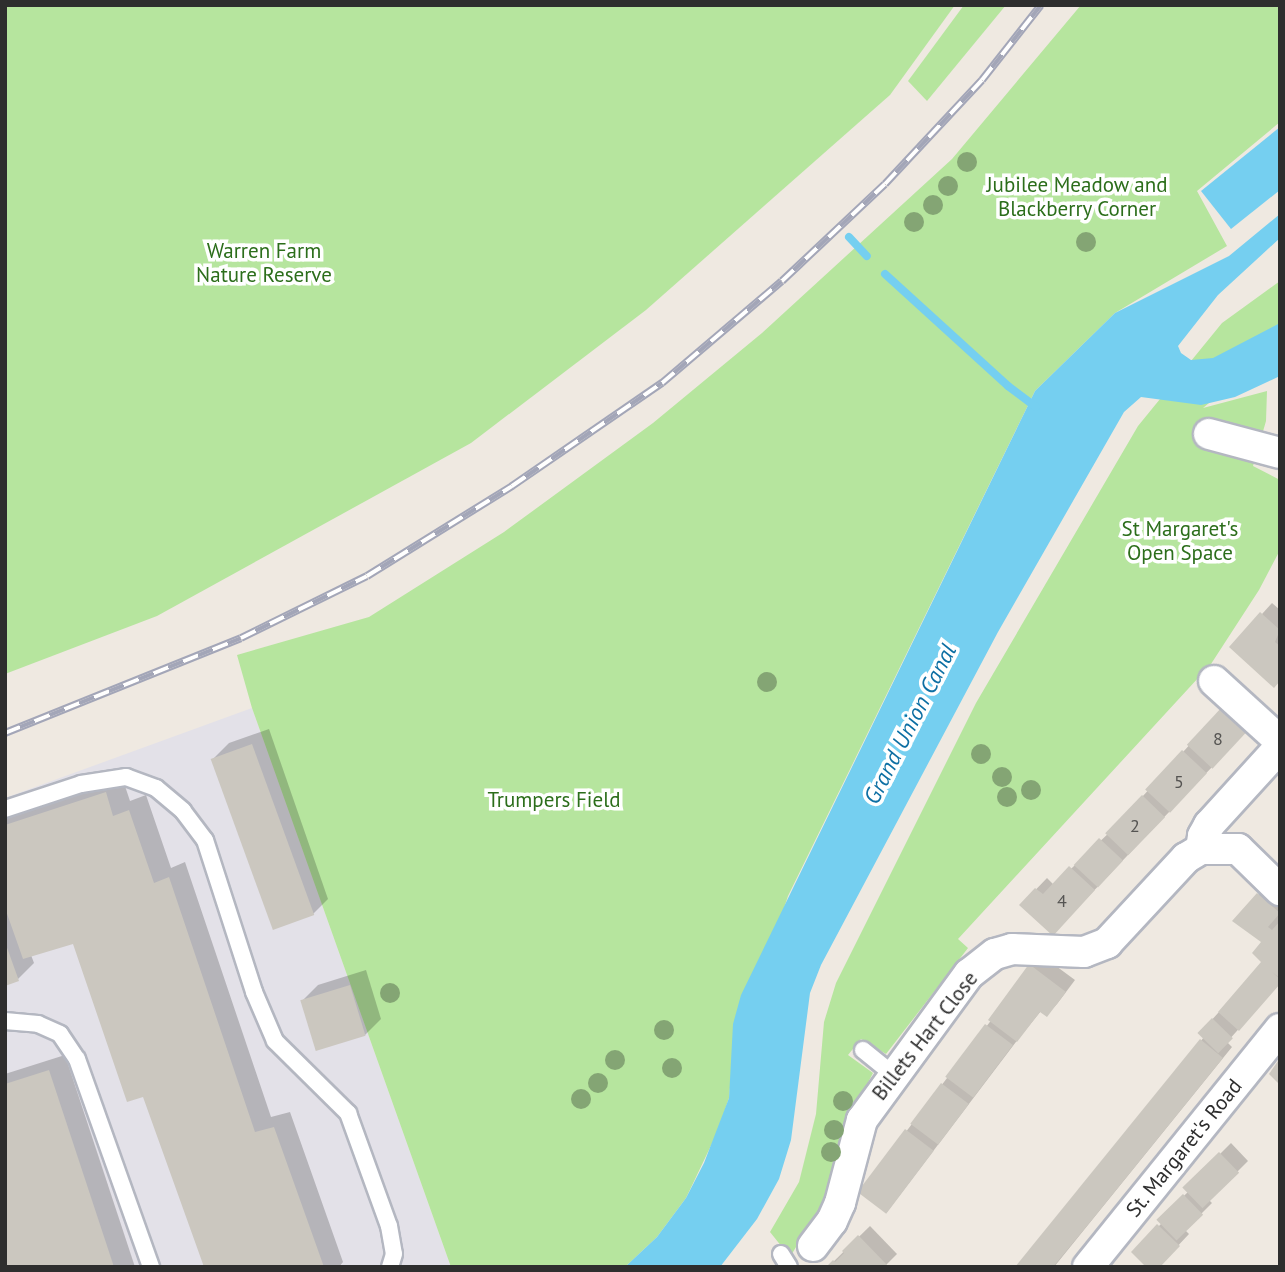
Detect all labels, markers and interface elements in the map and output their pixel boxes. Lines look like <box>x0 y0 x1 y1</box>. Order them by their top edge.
park label: Jubilee Meadow and Blackberry Corner <box>986 172 1168 222</box>
park label: Warren Farm Nature Reserve <box>196 238 332 288</box>
park label: St Margaret's Open Space <box>1122 516 1238 566</box>
water label: Grand Union Canal <box>858 639 962 809</box>
house number: 8 <box>1213 728 1223 750</box>
house number: 5 <box>1174 771 1184 793</box>
park label: Trumpers Field <box>487 787 621 813</box>
house number: 2 <box>1130 815 1140 837</box>
house number: 4 <box>1057 890 1067 912</box>
street label: Billets Hart Close <box>867 967 983 1105</box>
street label: St. Margaret's Road <box>1120 1073 1248 1223</box>

